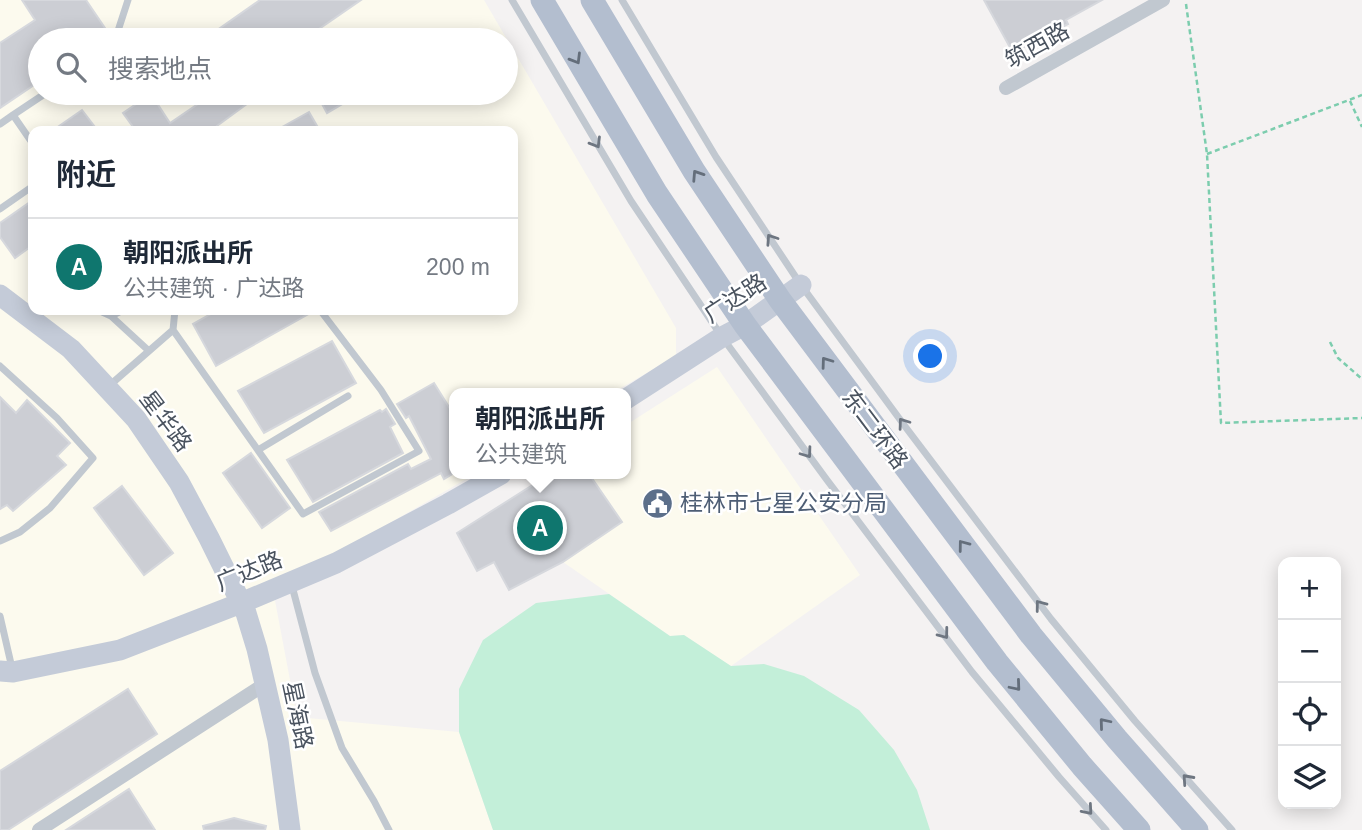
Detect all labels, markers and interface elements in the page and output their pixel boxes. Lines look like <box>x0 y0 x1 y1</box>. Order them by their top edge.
street label: 筑西路 <box>1001 17 1073 73</box>
search box <box>28 28 518 105</box>
icon: search <box>52 48 90 86</box>
one-way arrow <box>568 51 581 64</box>
text: 搜索地点 <box>108 54 212 84</box>
one-way arrow <box>588 136 601 149</box>
text: 附近 <box>56 158 116 191</box>
one-way arrow <box>692 170 705 183</box>
one-way arrow <box>766 234 779 247</box>
text: 朝阳派出所 <box>123 238 253 268</box>
text: A <box>71 254 87 280</box>
text: 200 m <box>426 254 490 280</box>
street label: 广达路 <box>699 268 771 328</box>
text: 公共建筑 · 广达路 <box>123 275 304 301</box>
your location <box>913 339 947 373</box>
one-way arrow <box>822 358 835 370</box>
street label: 东二环路 <box>837 384 913 474</box>
street label: 星华路 <box>135 386 197 456</box>
popup <box>449 388 631 479</box>
text: 朝阳派出所 <box>475 404 605 434</box>
one-way arrow <box>899 419 912 431</box>
text: 公共建筑 <box>475 441 567 467</box>
one-way arrow <box>799 445 811 457</box>
public building icon: 桂林市七星公安分局 <box>640 486 674 520</box>
place label: 桂林市七星公安分局 <box>680 490 887 516</box>
pin: A <box>517 502 563 554</box>
one-way arrow <box>958 540 971 552</box>
street label: 广达路 <box>212 546 286 596</box>
map controls <box>1278 557 1341 809</box>
button: + <box>1278 557 1341 620</box>
one-way arrow <box>1036 600 1049 613</box>
button: − <box>1278 620 1341 683</box>
one-way arrow <box>935 627 948 639</box>
one-way arrow <box>1008 677 1020 690</box>
street label: 星海路 <box>278 679 318 751</box>
button: locate <box>1278 683 1341 746</box>
one-way arrow <box>1099 718 1112 731</box>
button: layers <box>1278 746 1341 809</box>
one-way arrow <box>1183 774 1195 787</box>
one-way arrow <box>1080 802 1092 815</box>

